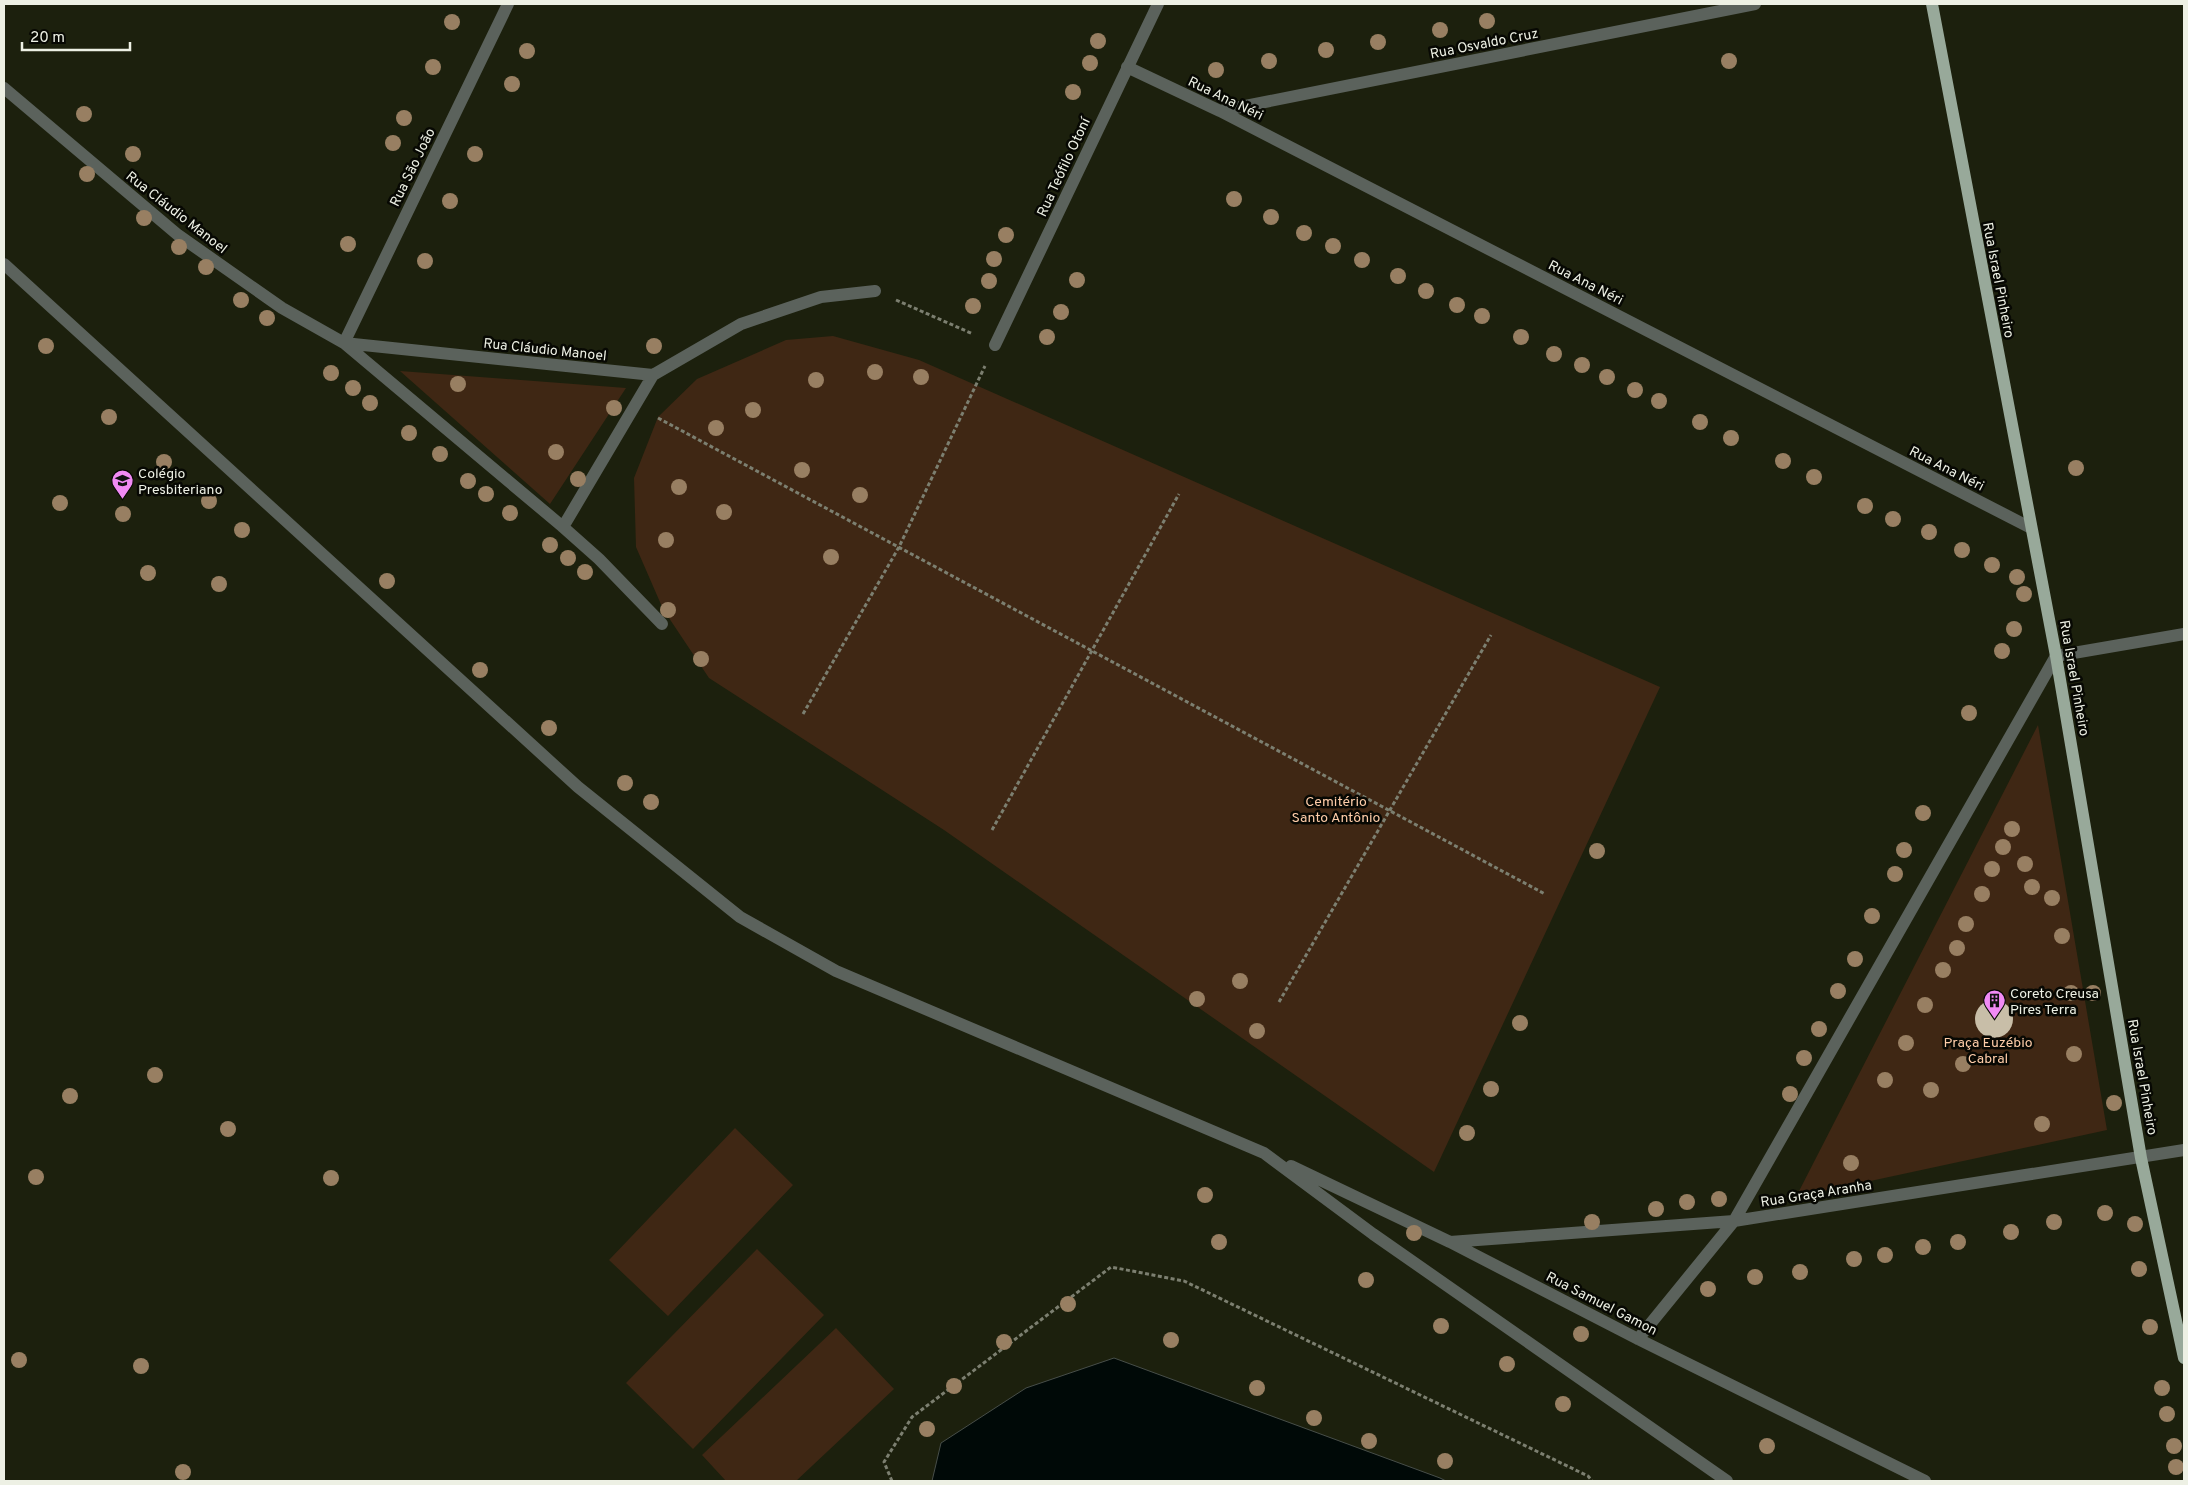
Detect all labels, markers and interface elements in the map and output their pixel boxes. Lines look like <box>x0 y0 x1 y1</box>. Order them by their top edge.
scale bar <box>22 20 130 52</box>
street label: Rua Osvaldo Cruz <box>1429 26 1540 63</box>
text: 20 m <box>30 29 65 48</box>
street label: Rua Ana Néri <box>1185 74 1266 125</box>
street label: Rua Teófilo Otoní <box>1034 114 1095 220</box>
street label: Rua São João <box>387 125 440 210</box>
street label: Rua Cláudio Manoel <box>122 168 230 258</box>
street label: Rua Israel Pinheiro <box>1978 221 2017 340</box>
street label: Rua Ana Néri <box>1545 257 1626 309</box>
street label: Rua Cláudio Manoel <box>482 336 607 365</box>
street label: Rua Ana Néri <box>1906 443 1987 495</box>
place label: Colégio Presbiteriano <box>138 466 223 499</box>
school or university icon: Colégio Presbiteriano <box>110 469 134 500</box>
street label: Rua Israel Pinheiro <box>2055 619 2092 738</box>
park label: Cemitério Santo Antônio <box>1292 794 1381 827</box>
place label: Coreto Creusa Pires Terra <box>2010 986 2099 1019</box>
building icon: Coreto Creusa Pires Terra <box>1982 989 2006 1020</box>
street label: Rua Israel Pinheiro <box>2123 1018 2160 1137</box>
park label: Praça Euzébio Cabral <box>1943 1035 2033 1068</box>
street label: Rua Graça Aranha <box>1759 1177 1873 1212</box>
street label: Rua Samuel Gamon <box>1543 1269 1660 1340</box>

